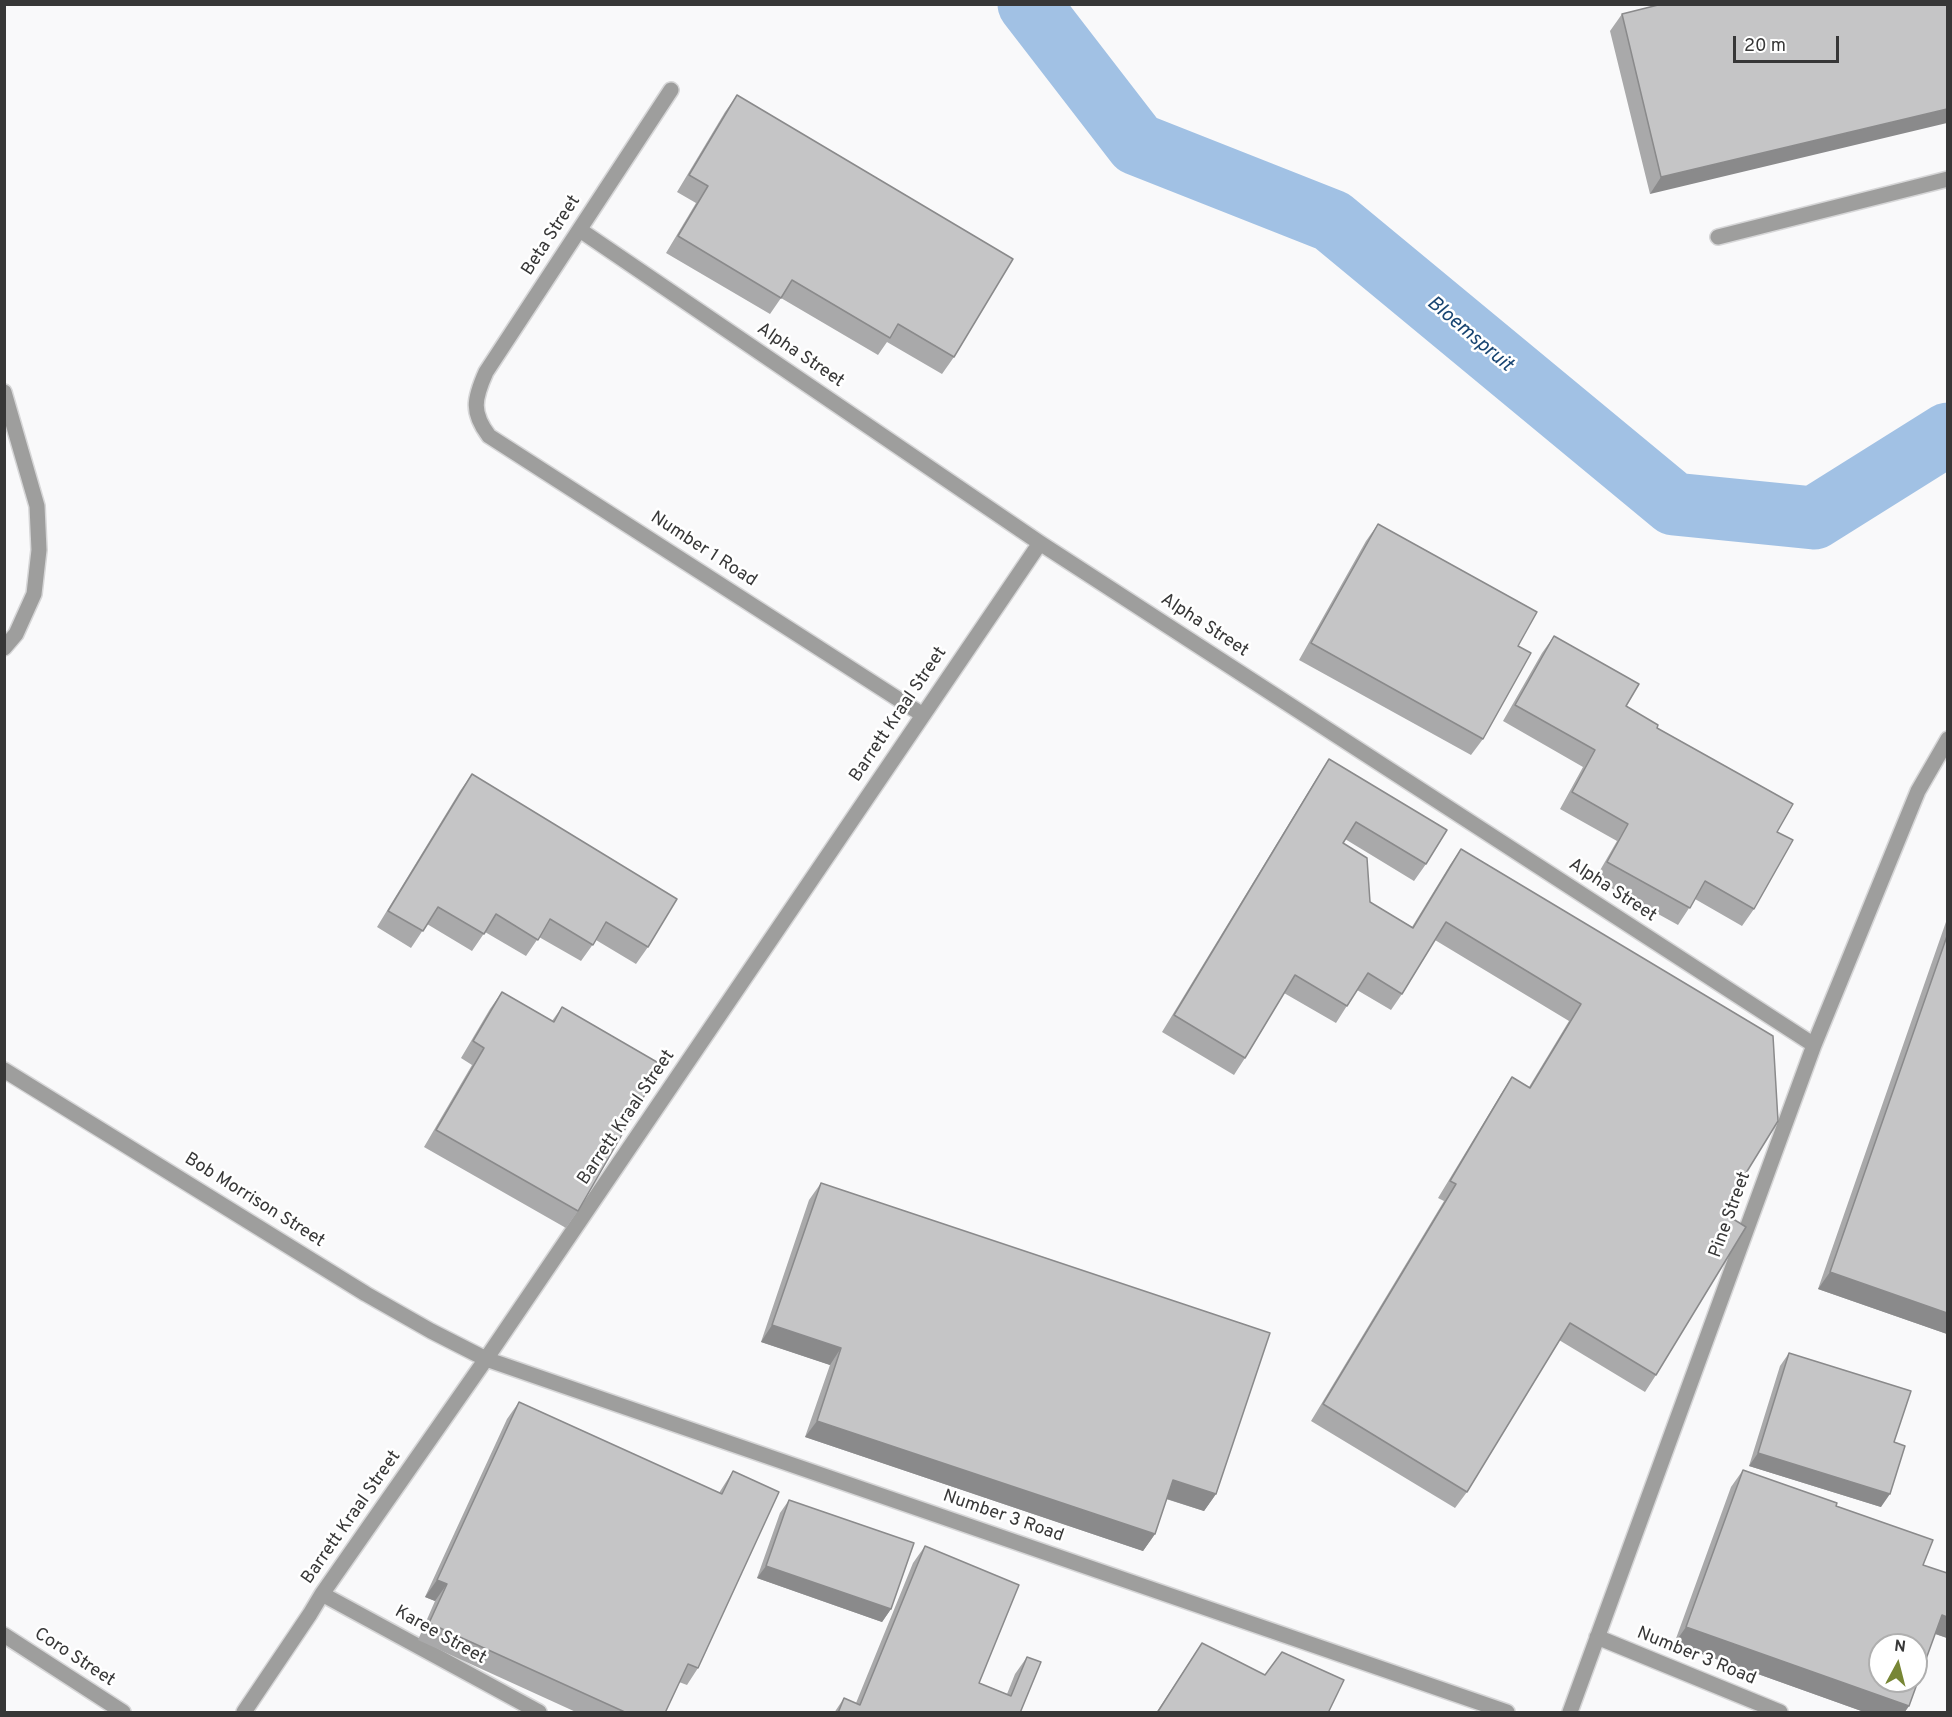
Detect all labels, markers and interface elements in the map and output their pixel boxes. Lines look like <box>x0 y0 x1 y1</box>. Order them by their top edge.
scale bar <box>1736 24 1842 62</box>
text: 20 m <box>1744 35 1786 58</box>
street label: Beta Street <box>518 192 586 280</box>
water label: Bloemspruit <box>1421 292 1517 378</box>
street label: Alpha Street <box>752 319 848 393</box>
street label: Number 1 Road <box>646 508 760 592</box>
street label: Alpha Street <box>1156 590 1252 662</box>
street label: Barrett Kraal Street <box>846 643 952 787</box>
street label: Alpha Street <box>1564 855 1660 927</box>
street label: Barrett Kraal Street <box>574 1046 680 1190</box>
street label: Bob Morrison Street <box>180 1149 328 1253</box>
street label: Pine Street <box>1705 1169 1757 1261</box>
street label: Barrett Kraal Street <box>298 1447 406 1589</box>
street label: Number 3 Road <box>940 1486 1066 1548</box>
street label: Karee Street <box>390 1602 490 1670</box>
street label: Number 3 Road <box>1633 1623 1759 1691</box>
street label: Coro Street <box>30 1624 118 1692</box>
north arrow <box>1868 1633 1928 1693</box>
text: N <box>1893 1636 1907 1658</box>

